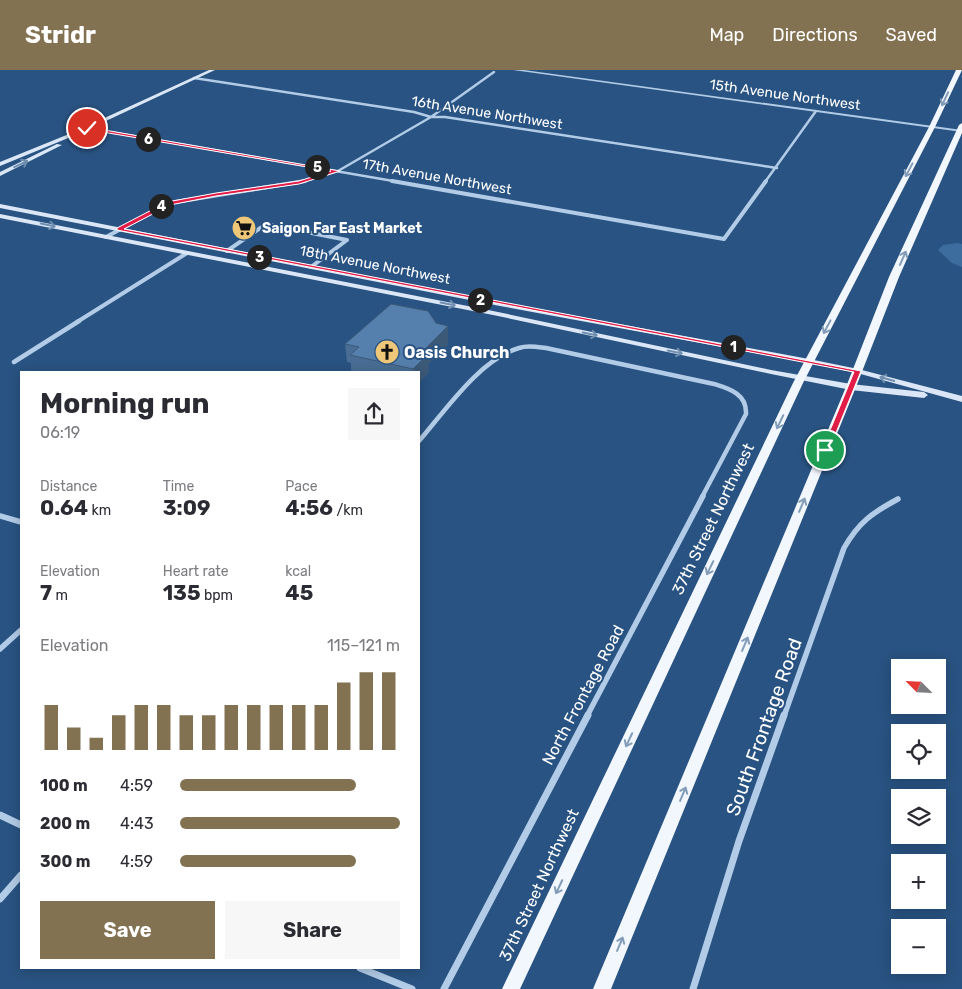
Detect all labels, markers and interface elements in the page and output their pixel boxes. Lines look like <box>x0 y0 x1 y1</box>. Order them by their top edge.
text: Stridr <box>25 21 96 49</box>
text: Map <box>709 24 744 46</box>
text: Directions <box>772 24 858 46</box>
text: Saved <box>886 24 937 46</box>
street label: 15th Avenue Northwest <box>708 76 862 114</box>
one-way arrow <box>940 91 950 106</box>
street label: 16th Avenue Northwest <box>410 93 564 133</box>
pin <box>66 107 108 149</box>
icon: check <box>73 114 101 142</box>
pin: 6 <box>136 126 160 152</box>
text: 6 <box>144 131 153 148</box>
pin: 5 <box>304 154 330 180</box>
street label: 17th Avenue Northwest <box>361 156 513 199</box>
one-way arrow <box>13 158 28 168</box>
text: 5 <box>313 159 322 176</box>
one-way arrow <box>904 163 914 178</box>
pin: 4 <box>148 194 174 218</box>
text: 4 <box>157 198 166 215</box>
supermarket icon: Saigon Far East Market <box>231 215 257 241</box>
place label: Saigon Far East Market <box>262 220 422 237</box>
one-way arrow <box>39 221 55 230</box>
street label: 18th Avenue Northwest <box>298 242 452 288</box>
pin: 3 <box>246 244 272 270</box>
text: 3 <box>255 249 264 266</box>
one-way arrow <box>899 251 909 266</box>
pin: 2 <box>468 288 492 312</box>
text: 2 <box>476 292 485 309</box>
one-way arrow <box>439 299 455 309</box>
one-way arrow <box>822 319 832 334</box>
one-way arrow <box>582 330 598 339</box>
pin: 1 <box>720 334 746 360</box>
church icon: Oasis Church <box>374 339 400 365</box>
text: 1 <box>730 339 737 356</box>
place label: Oasis Church <box>404 343 509 362</box>
one-way arrow <box>667 347 683 357</box>
one-way arrow <box>879 374 895 384</box>
text: Morning run <box>40 387 209 420</box>
button: share <box>348 388 400 440</box>
one-way arrow <box>775 414 785 429</box>
text: 06:19 <box>40 423 80 442</box>
pin <box>804 429 846 471</box>
icon: arrive <box>811 436 839 464</box>
street label: 37th Street Northwest <box>668 440 758 598</box>
text: Distance <box>40 478 97 495</box>
text: Time <box>163 478 194 495</box>
text: Pace <box>285 478 317 495</box>
text: 0.64 <box>40 495 88 520</box>
text: 3:09 <box>163 495 210 520</box>
text: 4:56 <box>285 495 333 520</box>
one-way arrow <box>798 498 808 513</box>
text: km <box>88 502 111 519</box>
text: /km <box>333 502 363 519</box>
one-way arrow <box>705 560 714 575</box>
text: Elevation <box>40 563 100 580</box>
text: Heart rate <box>163 563 229 580</box>
text: kcal <box>285 563 311 580</box>
text: 7 <box>40 580 52 605</box>
text: 135 <box>163 580 201 605</box>
text: 45 <box>285 580 313 605</box>
text: m <box>52 587 68 604</box>
text: bpm <box>201 587 233 604</box>
street label: North Frontage Road <box>538 622 628 768</box>
street label: South Frontage Road <box>721 635 807 819</box>
text: Elevation <box>40 636 109 655</box>
text: 115–121 m <box>327 636 400 655</box>
one-way arrow <box>741 637 750 652</box>
north arrow <box>891 659 946 714</box>
map controls <box>891 659 946 974</box>
button: locate <box>891 724 946 779</box>
one-way arrow <box>623 732 633 747</box>
text: 100 m <box>40 776 88 795</box>
text: 4:59 <box>120 776 153 795</box>
one-way arrow <box>678 787 688 802</box>
button: layers <box>891 789 946 844</box>
street label: 37th Street Northwest <box>495 806 583 964</box>
text: 200 m <box>40 814 90 833</box>
text: 4:43 <box>120 814 154 833</box>
text: 300 m <box>40 852 90 871</box>
text: 4:59 <box>120 852 153 871</box>
button: + <box>891 854 946 909</box>
one-way arrow <box>554 879 564 894</box>
button: Save <box>40 901 215 959</box>
button: Share <box>225 901 400 959</box>
button: − <box>891 919 946 974</box>
one-way arrow <box>616 937 626 952</box>

